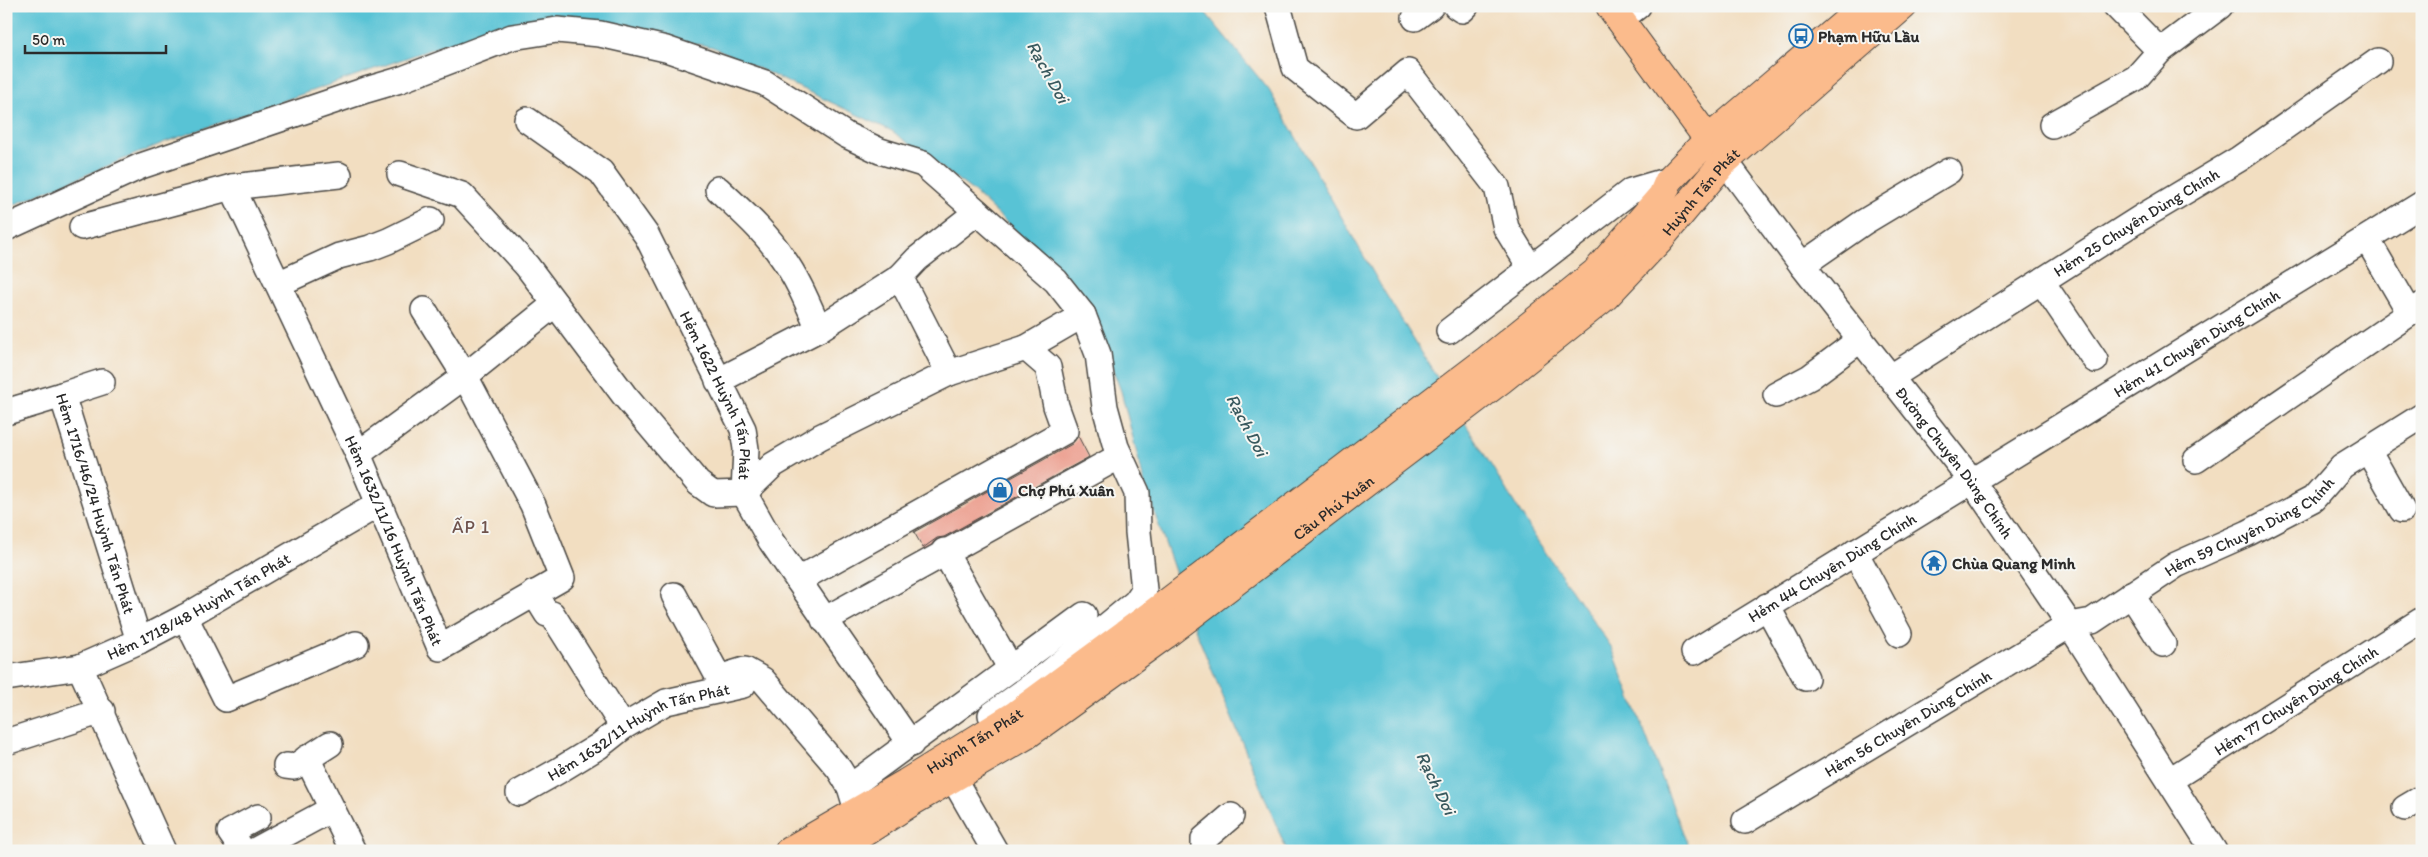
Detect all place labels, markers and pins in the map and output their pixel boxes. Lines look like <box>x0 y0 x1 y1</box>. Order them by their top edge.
bus stop icon: Phạm Hữu Lầu <box>1788 23 1814 49</box>
place label: Phạm Hữu Lầu <box>1818 27 1919 46</box>
shop icon: Chợ Phú Xuân <box>987 477 1013 503</box>
place label: Chợ Phú Xuân <box>1018 481 1115 500</box>
temple icon: Chùa Quang Minh <box>1921 550 1947 576</box>
place label: Chùa Quang Minh <box>1952 554 2076 574</box>

